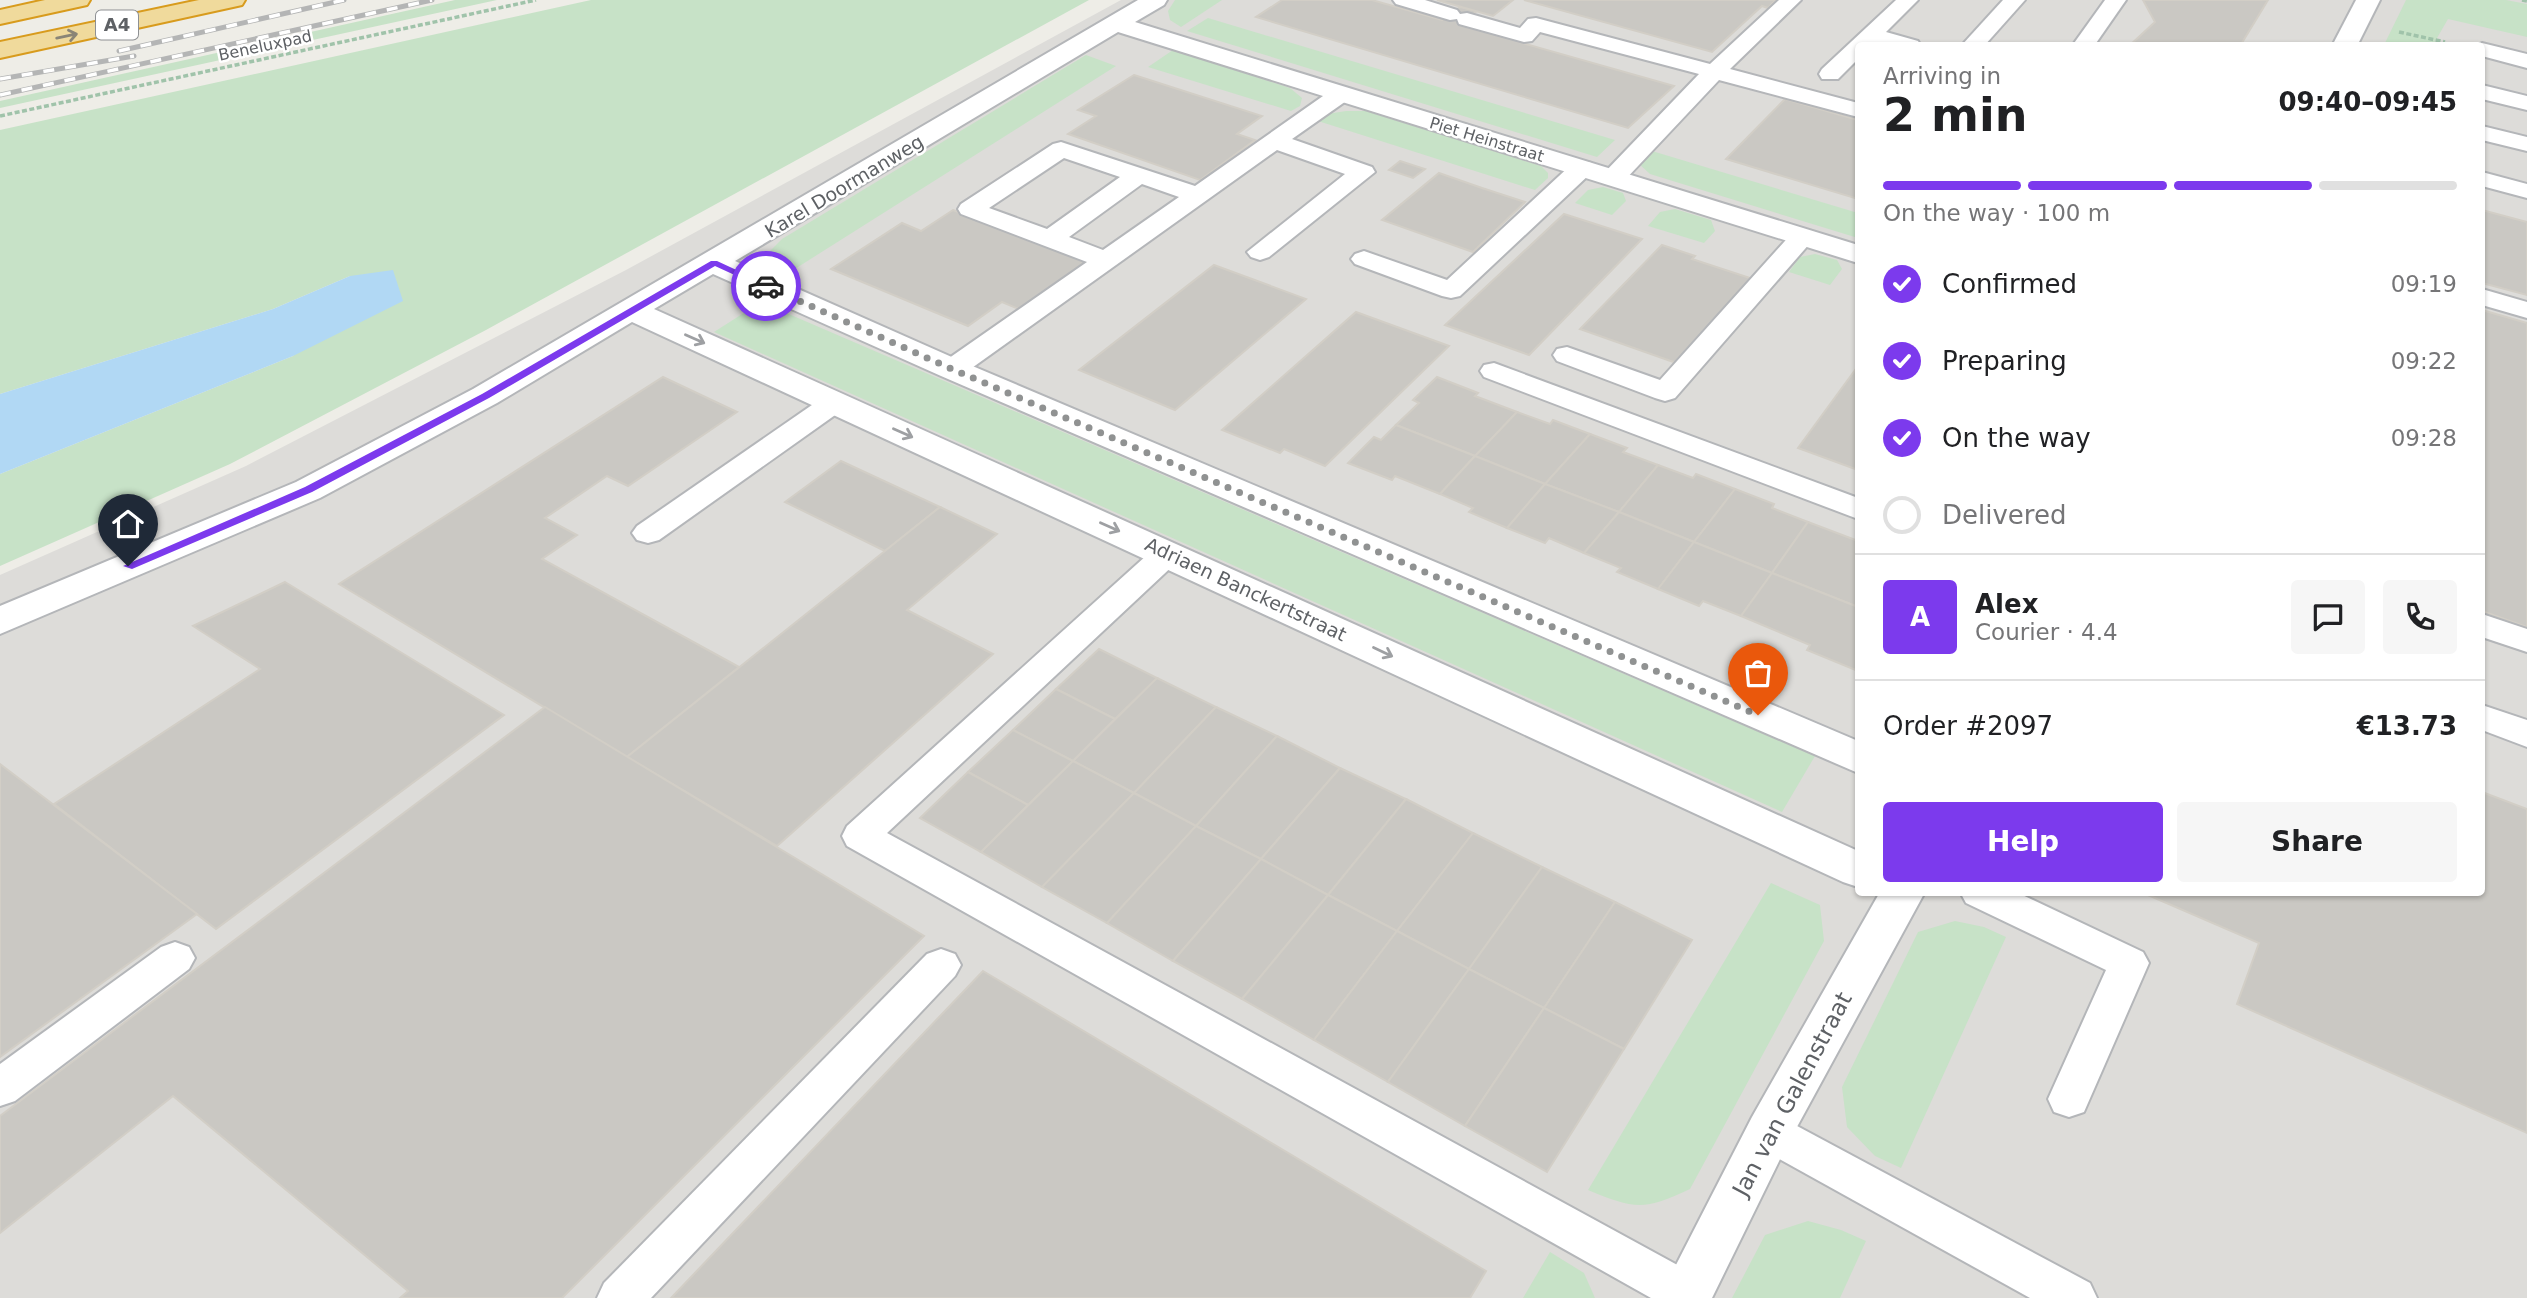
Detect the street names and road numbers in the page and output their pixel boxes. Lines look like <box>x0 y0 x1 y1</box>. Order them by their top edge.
road number: A4 <box>96 10 138 40</box>
street label: Beneluxpad <box>217 26 314 65</box>
street label: Piet Heinstraat <box>1427 113 1546 166</box>
street label: Karel Doormanweg <box>761 130 927 242</box>
street label: Adriaen Banckertstraat <box>1142 533 1350 645</box>
street label: Jan van Galenstraat <box>1726 988 1857 1202</box>

